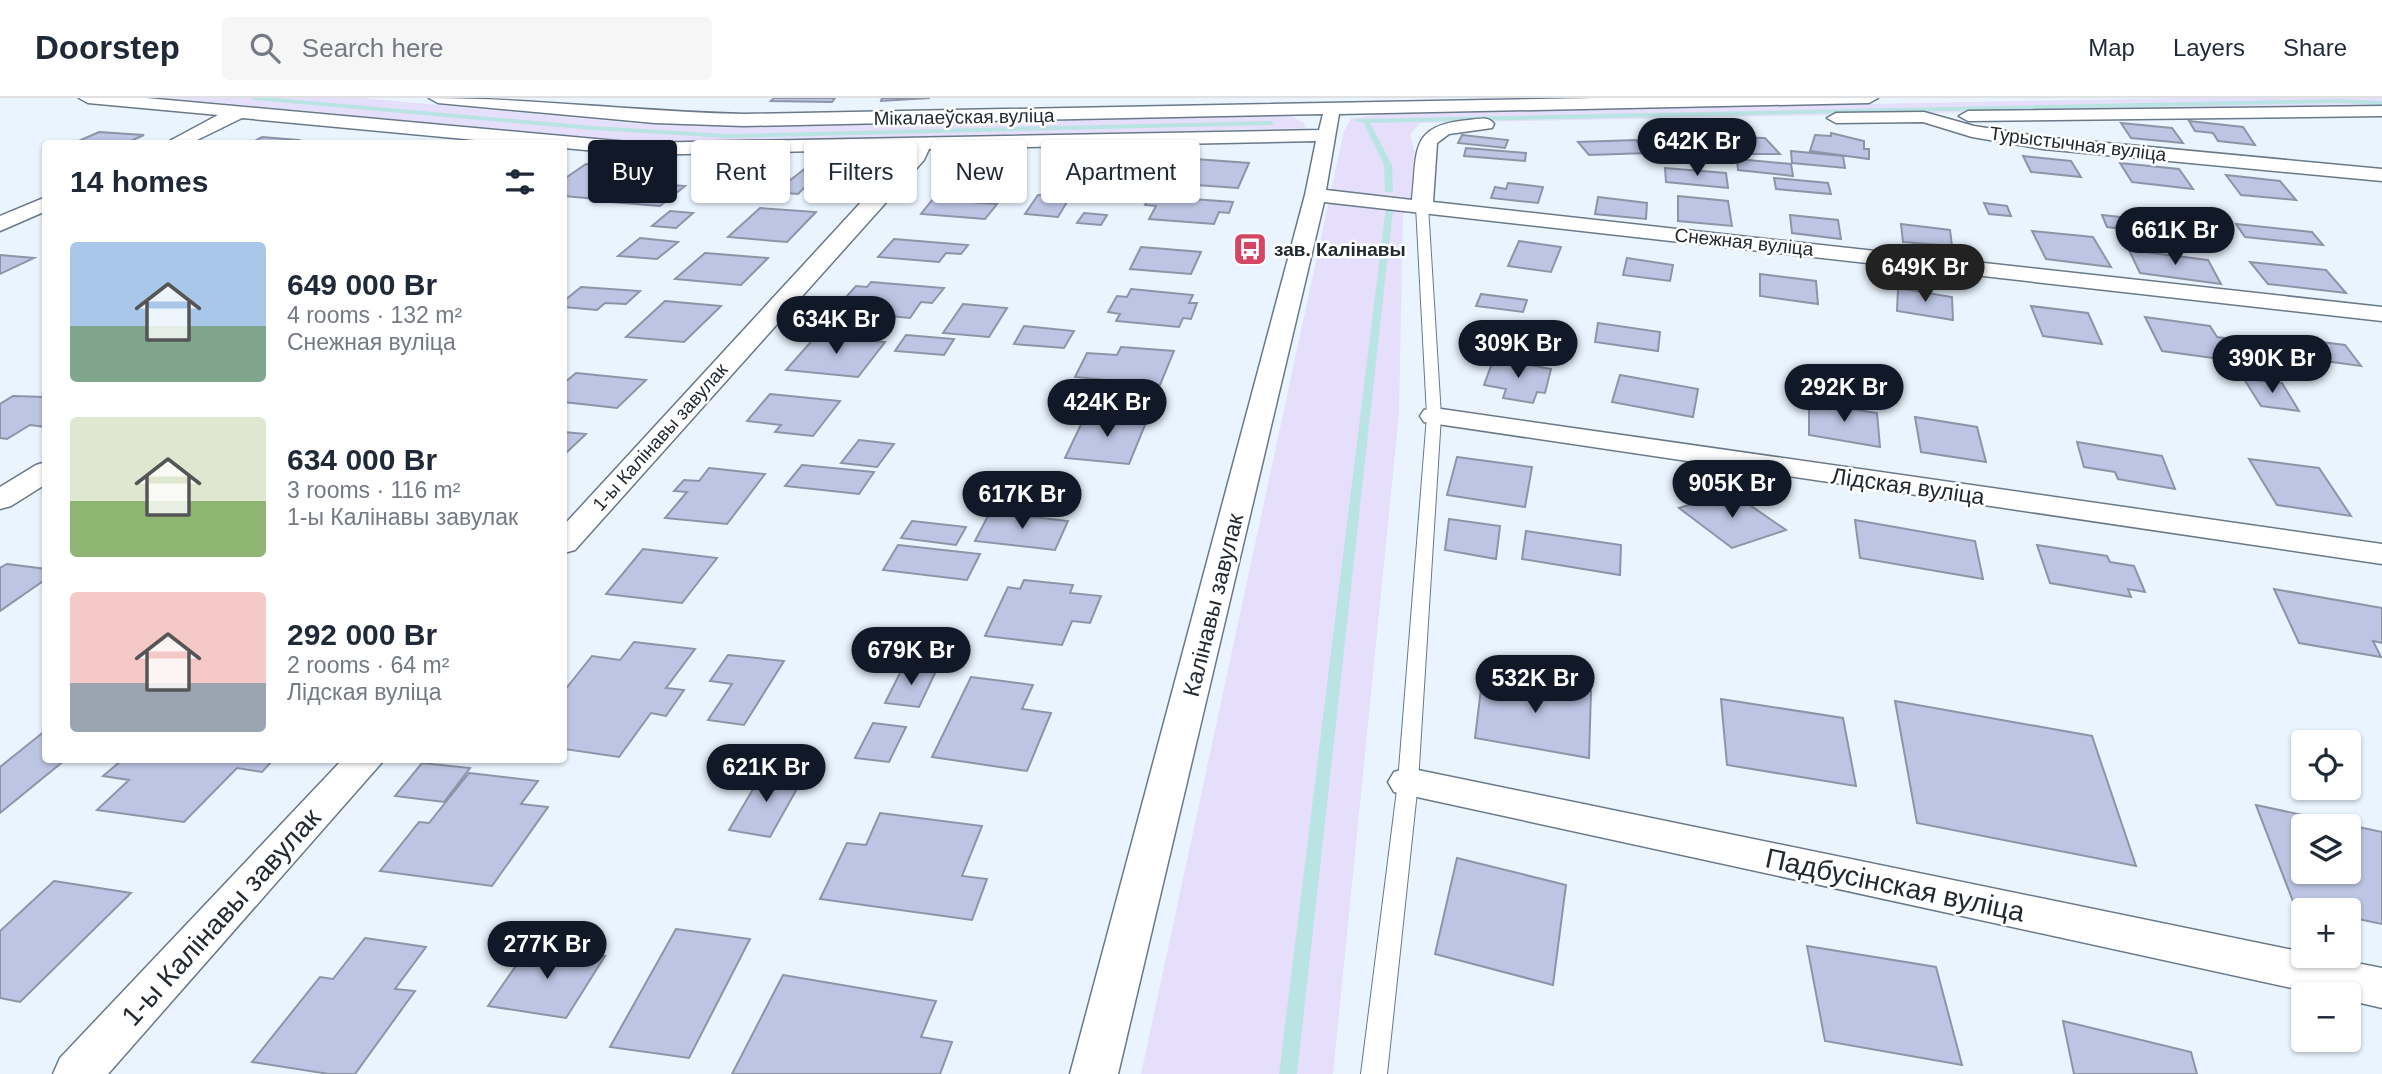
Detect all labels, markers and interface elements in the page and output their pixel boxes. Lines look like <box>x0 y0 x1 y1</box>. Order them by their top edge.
search box <box>222 17 712 80</box>
text: Doorstep <box>35 29 180 66</box>
icon: search <box>246 29 284 67</box>
text: Search here <box>302 33 444 63</box>
text: Map <box>2088 34 2135 61</box>
text: Layers <box>2173 34 2245 61</box>
text: Share <box>2283 34 2347 61</box>
street label: Мікалаеўская вуліца <box>873 105 1055 129</box>
pin: 642K Br <box>1632 118 1762 178</box>
street label: Турыстычная вуліца <box>1988 123 2168 165</box>
text: 642K Br <box>1654 128 1740 154</box>
chip: Buy <box>588 140 677 203</box>
chip: Rent <box>691 140 790 203</box>
chip: Filters <box>804 140 917 203</box>
chip: New <box>931 140 1027 203</box>
chip: Apartment <box>1041 140 1200 203</box>
icon: filters <box>501 163 539 201</box>
text: 14 homes <box>70 165 208 198</box>
pin: 661K Br <box>2110 208 2240 267</box>
text: 661K Br <box>2132 217 2218 243</box>
street label: Снежная вуліца <box>1674 224 1815 260</box>
bus stop icon: зав. Калінавы <box>1231 230 1269 268</box>
place label: зав. Калінавы <box>1274 239 1406 260</box>
pin: 649K Br <box>1860 244 1990 304</box>
text: 649K Br <box>1882 254 1968 280</box>
text: 649 000 Br <box>287 268 437 301</box>
icon: home <box>126 270 210 354</box>
pin: 634K Br <box>771 296 901 356</box>
text: 4 rooms · 132 m² <box>287 302 462 328</box>
text: 634K Br <box>793 306 879 332</box>
pin: 309K Br <box>1453 320 1583 380</box>
text: Снежная вуліца <box>287 329 456 355</box>
text: 309K Br <box>1475 330 1561 356</box>
pin: 390K Br <box>2207 336 2337 395</box>
text: 390K Br <box>2229 345 2315 371</box>
street label: 1-ы Калінавы завулак <box>588 359 732 515</box>
pin: 292K Br <box>1779 364 1909 424</box>
text: 292K Br <box>1801 374 1887 400</box>
pin: 424K Br <box>1042 380 1172 439</box>
text: 424K Br <box>1064 389 1150 415</box>
text: 634 000 Br <box>287 443 437 476</box>
icon: home <box>126 445 210 529</box>
pin: 905K Br <box>1667 460 1797 520</box>
street label: Лідская вуліца <box>1830 462 1987 510</box>
text: 905K Br <box>1689 470 1775 496</box>
pin: 617K Br <box>957 472 1087 531</box>
text: 3 rooms · 116 m² <box>287 477 460 503</box>
text: 617K Br <box>979 481 1065 507</box>
text: 1-ы Калінавы завулак <box>287 504 518 530</box>
street label: Калінавы завулак <box>1178 510 1249 699</box>
text: 292 000 Br <box>287 618 437 651</box>
icon: home <box>126 620 210 704</box>
pin: 679K Br <box>846 628 976 687</box>
text: 679K Br <box>868 637 954 663</box>
text: 2 rooms · 64 m² <box>287 652 449 678</box>
pin: 532K Br <box>1470 656 1600 715</box>
text: 532K Br <box>1492 665 1578 691</box>
text: Лідская вуліца <box>287 679 442 705</box>
map controls <box>2291 730 2361 1052</box>
button: locate <box>2291 730 2361 800</box>
pin: 621K Br <box>701 744 831 804</box>
text: 621K Br <box>723 754 809 780</box>
street label: 1-ы Калінавы завулак <box>115 802 327 1032</box>
button: layers <box>2291 814 2361 884</box>
street label: Падбусінская вуліца <box>1763 842 2028 928</box>
button: + <box>2291 898 2361 968</box>
pin: 277K Br <box>482 922 612 981</box>
text: 277K Br <box>504 931 590 957</box>
button: − <box>2291 982 2361 1052</box>

